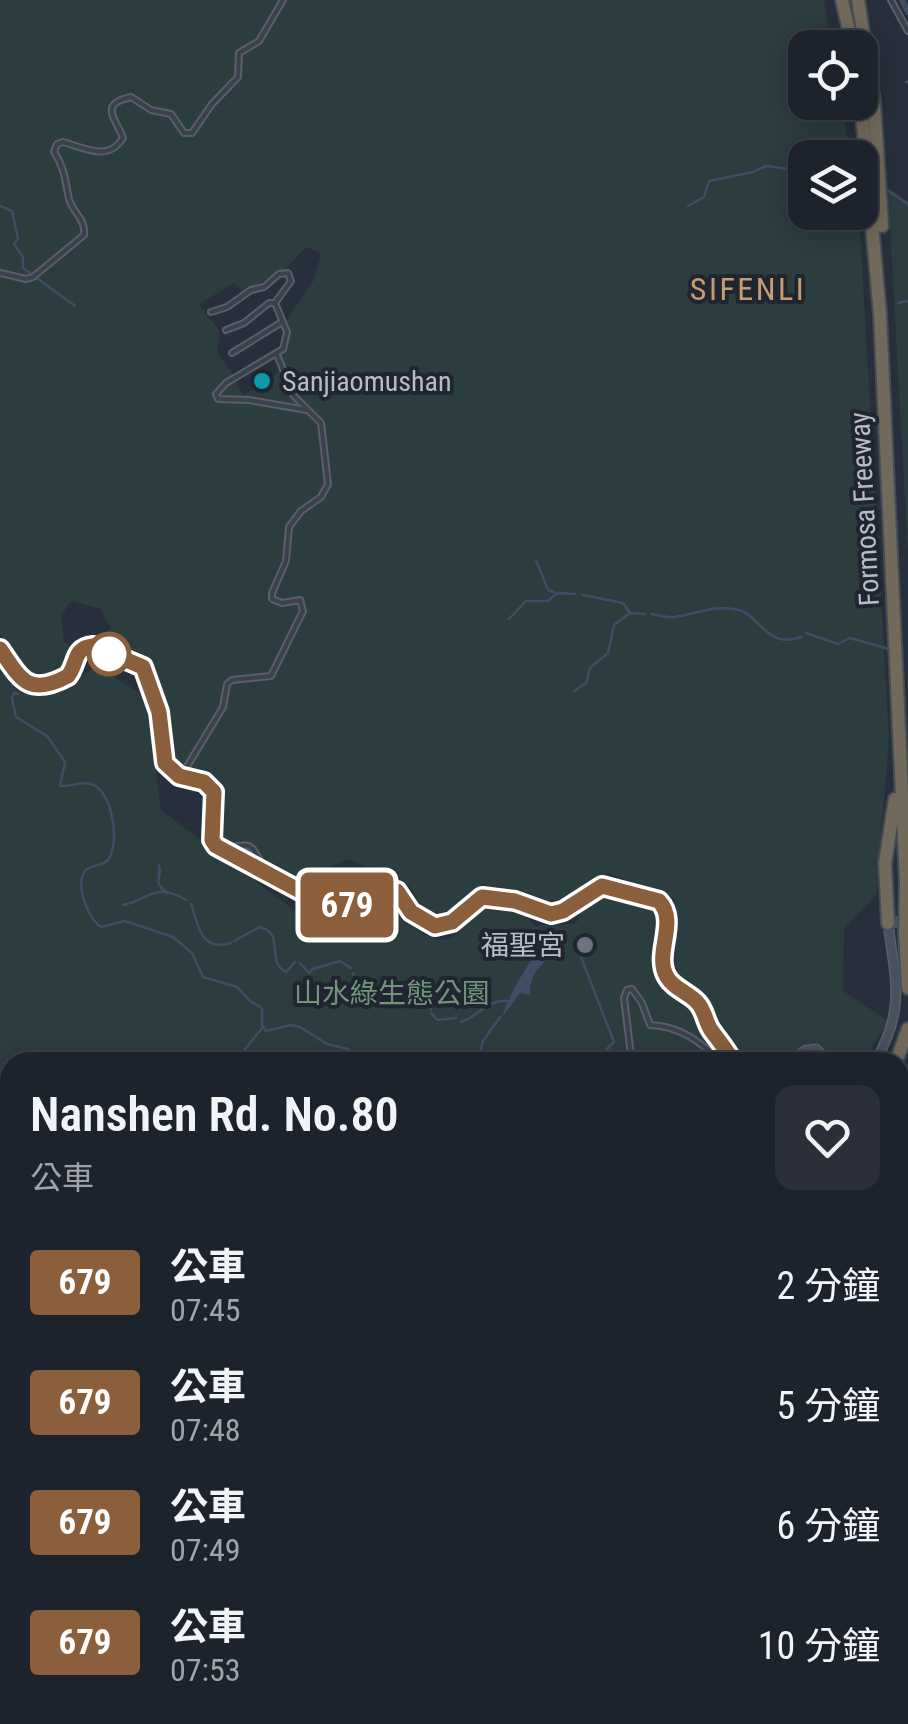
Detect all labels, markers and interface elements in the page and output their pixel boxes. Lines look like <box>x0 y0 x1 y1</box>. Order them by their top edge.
map controls <box>788 30 878 230</box>
button: locate <box>788 30 878 120</box>
button: layers <box>788 140 878 230</box>
district label: SIFENLI <box>690 270 806 308</box>
place label: Sanjiaomushan <box>282 365 452 398</box>
marker: Sanjiaomushan <box>251 370 273 392</box>
street label: Formosa Freeway <box>843 411 886 607</box>
unlabelled marker <box>88 633 130 675</box>
line badge: 679 <box>290 872 404 938</box>
text: 679 <box>320 885 374 926</box>
place label: 福聖宮 <box>481 929 565 962</box>
marker: 福聖宮 <box>574 934 596 956</box>
park label: 山水綠生態公園 <box>294 977 490 1010</box>
button: heart <box>775 1085 880 1190</box>
text: Nanshen Rd. No.80 <box>30 1086 399 1143</box>
text: 公車 <box>30 1159 94 1197</box>
text: 公車 <box>170 1245 246 1289</box>
text: 679 <box>58 1262 112 1303</box>
text: 2 分鐘 <box>777 1264 880 1308</box>
text: 07:45 <box>170 1291 241 1329</box>
text: 公車 <box>170 1365 246 1409</box>
text: 679 <box>58 1382 112 1423</box>
text: 5 分鐘 <box>777 1384 880 1428</box>
text: 07:48 <box>170 1411 241 1449</box>
text: 公車 <box>170 1485 246 1529</box>
text: 679 <box>58 1502 112 1543</box>
text: 6 分鐘 <box>777 1504 880 1548</box>
text: 07:49 <box>170 1531 241 1569</box>
text: 公車 <box>170 1605 246 1649</box>
text: 679 <box>58 1622 112 1663</box>
text: 10 分鐘 <box>758 1624 880 1668</box>
text: 07:53 <box>170 1651 241 1689</box>

